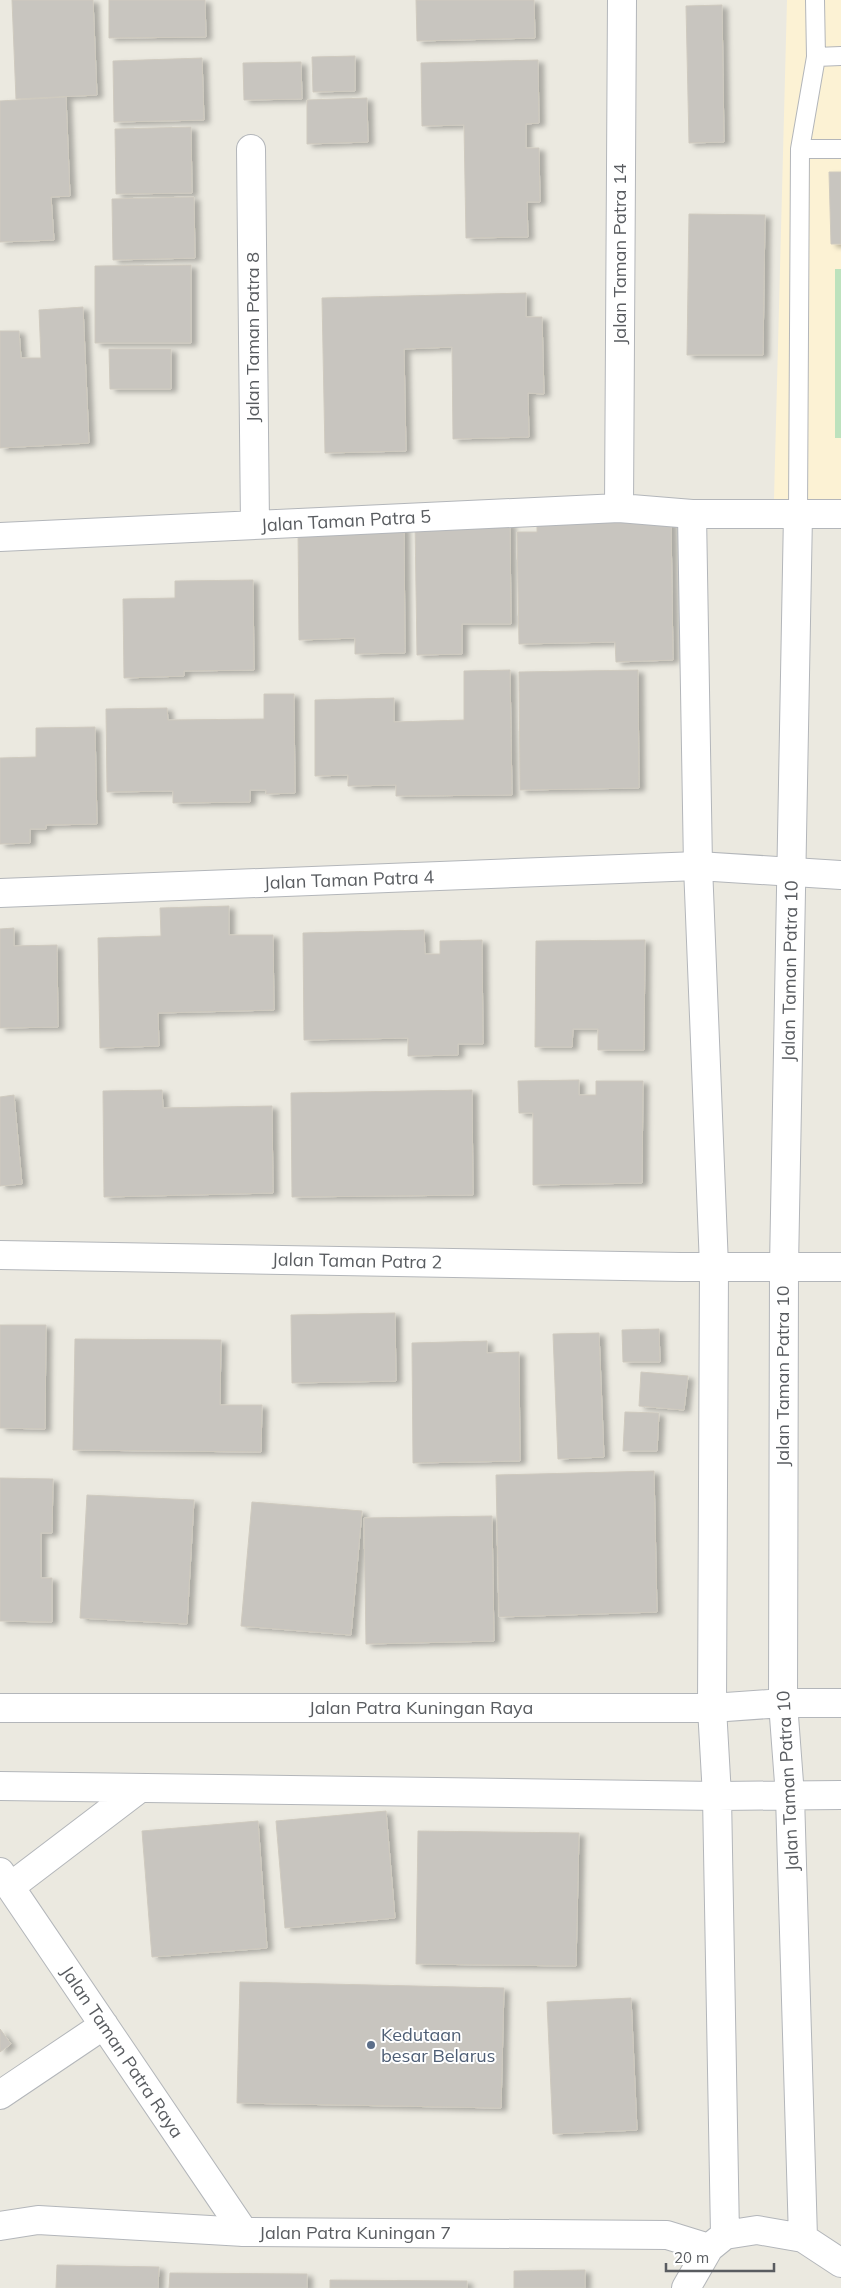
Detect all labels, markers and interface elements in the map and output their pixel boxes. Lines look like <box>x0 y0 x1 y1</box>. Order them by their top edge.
street label: Jalan Taman Patra 14 <box>608 163 631 345</box>
street label: Jalan Taman Patra 8 <box>241 252 264 422</box>
street label: Jalan Taman Patra 5 <box>260 505 432 536</box>
street label: Jalan Taman Patra 4 <box>263 865 435 894</box>
street label: Jalan Taman Patra 10 <box>776 880 803 1062</box>
street label: Jalan Taman Patra 2 <box>272 1248 442 1273</box>
street label: Jalan Taman Patra 10 <box>771 1285 794 1467</box>
street label: Jalan Taman Patra 10 <box>771 1690 804 1872</box>
street label: Jalan Patra Kuningan Raya <box>309 1696 533 1719</box>
street label: Jalan Taman Patra Raya <box>56 1961 189 2142</box>
place label: Kedutaan besar Belarus <box>381 2023 496 2067</box>
marker: Kedutaan besar Belarus <box>365 2039 377 2051</box>
street label: Jalan Patra Kuningan 7 <box>259 2221 451 2244</box>
scale bar <box>666 2240 774 2272</box>
text: 20 m <box>674 2248 709 2267</box>

